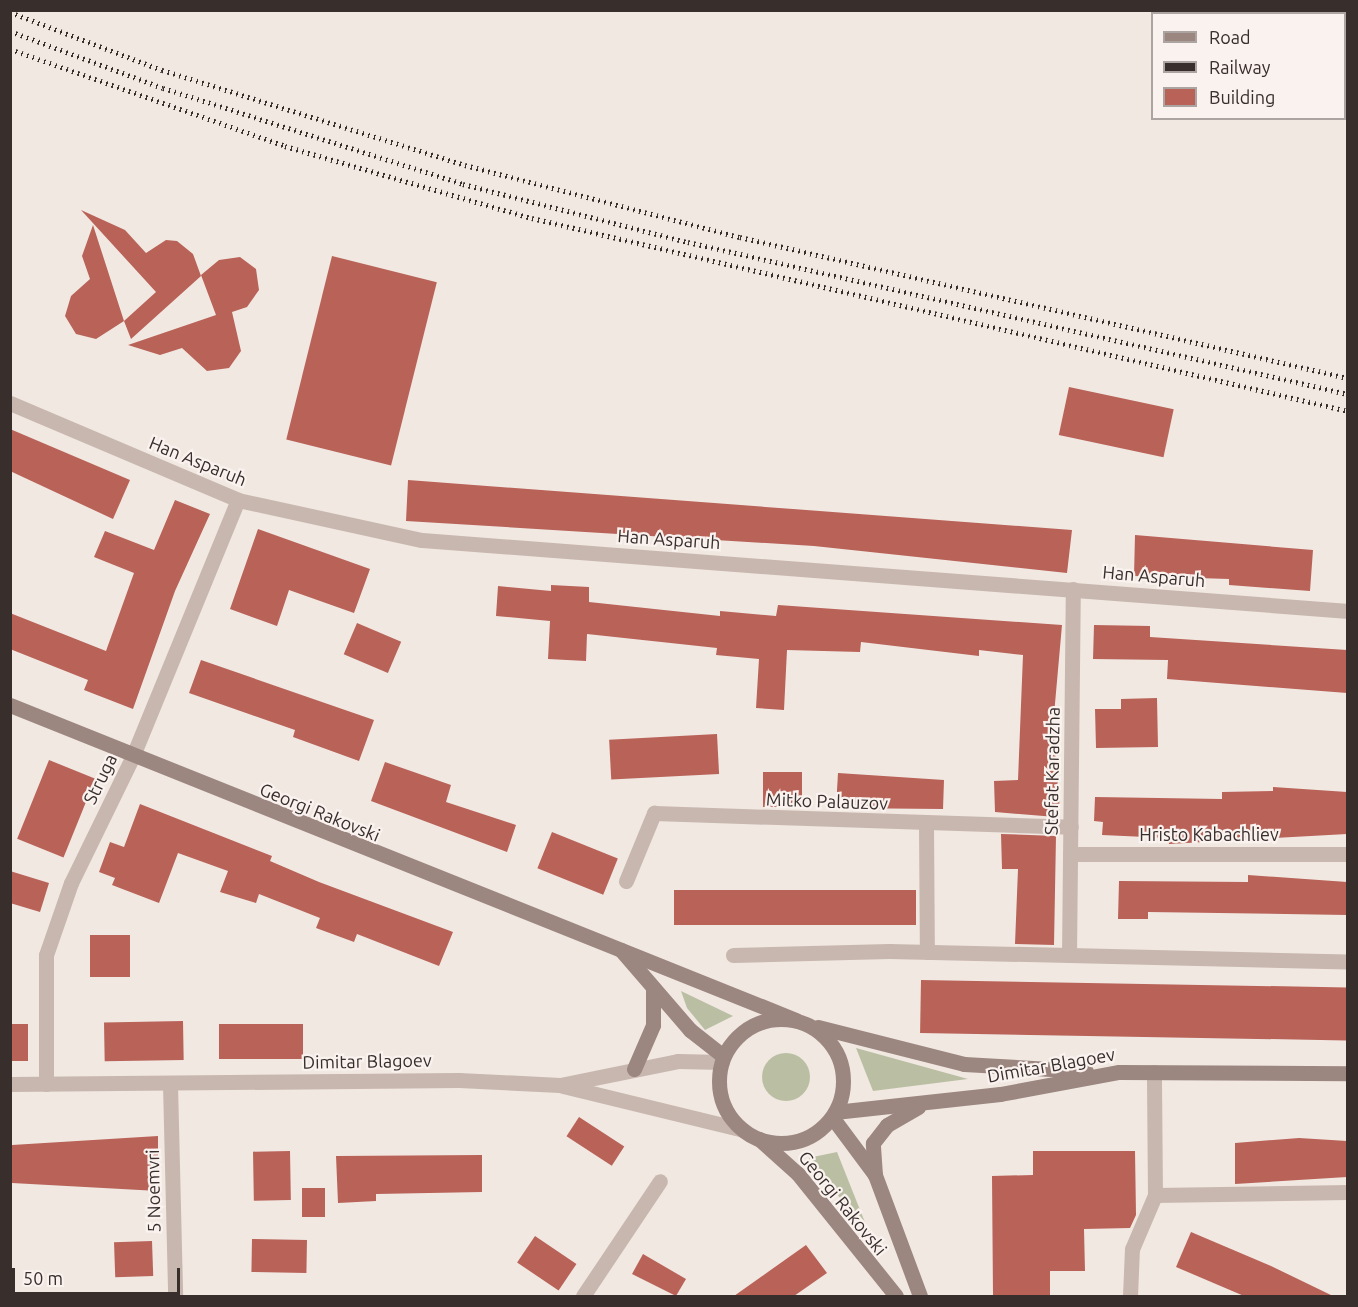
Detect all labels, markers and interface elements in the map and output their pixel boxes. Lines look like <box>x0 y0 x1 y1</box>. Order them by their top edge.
legend <box>1151 12 1346 120</box>
text: Road <box>1209 27 1251 47</box>
text: Railway <box>1209 57 1270 77</box>
text: Building <box>1209 87 1275 107</box>
street label: Han Asparuh <box>146 432 250 490</box>
street label: Han Asparuh <box>617 525 721 553</box>
street label: Han Asparuh <box>1102 561 1206 591</box>
street label: Stefat Karadzha <box>1040 707 1064 835</box>
street label: Struga <box>79 750 121 808</box>
street label: Georgi Rakovski <box>257 778 383 846</box>
street label: Mitko Palauzov <box>766 788 888 814</box>
street label: Hristo Kabachliev <box>1139 823 1279 845</box>
street label: Dimitar Blagoev <box>985 1043 1117 1087</box>
street label: Dimitar Blagoev <box>302 1049 432 1073</box>
street label: Georgi Rakovski <box>794 1147 892 1259</box>
street label: 5 Noemvri <box>141 1149 165 1233</box>
scale bar <box>15 1256 183 1294</box>
text: 50 m <box>23 1268 63 1288</box>

